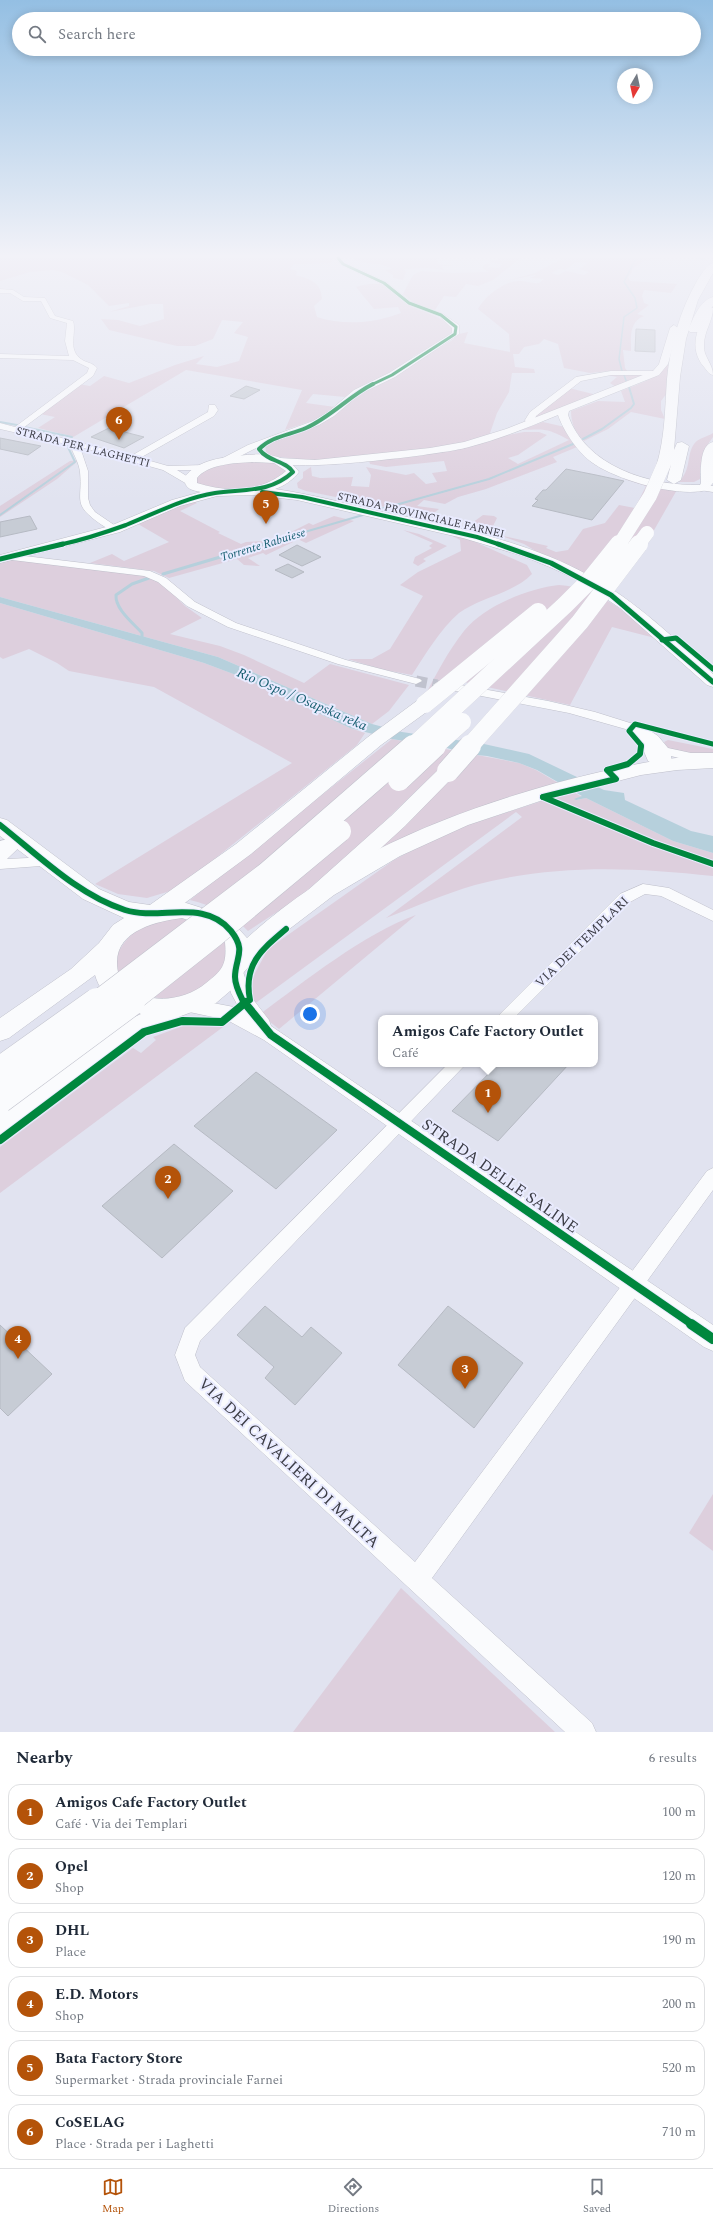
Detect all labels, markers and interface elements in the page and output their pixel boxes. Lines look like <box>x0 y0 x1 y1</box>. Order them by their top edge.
search box <box>12 12 701 56</box>
icon: search <box>26 23 48 45</box>
text: Search here <box>58 23 136 46</box>
north arrow <box>617 68 653 104</box>
pin: 6 <box>106 407 132 440</box>
street label: STRADA PER I LAGHETTI <box>14 422 152 472</box>
street label: STRADA PROVINCIALE FARNEI <box>336 488 506 542</box>
pin: 5 <box>253 491 279 524</box>
water label: Torrente Rabuiese <box>218 523 308 567</box>
water label: Rio Ospo / Osapska reka <box>234 662 370 736</box>
street label: VIA DEI TEMPLARI <box>530 892 634 992</box>
your location <box>300 1004 320 1024</box>
popup <box>378 1015 598 1067</box>
text: Amigos Cafe Factory Outlet <box>392 1020 584 1043</box>
text: Café <box>392 1043 418 1063</box>
pin: 1 <box>475 1080 501 1113</box>
street label: STRADA DELLE SALINE <box>417 1113 583 1239</box>
pin: 2 <box>155 1166 181 1199</box>
pin: 4 <box>5 1326 31 1359</box>
pin: 3 <box>452 1356 478 1389</box>
street label: VIA DEI CAVALIERI DI MALTA <box>193 1372 385 1554</box>
text: Nearby <box>16 1745 72 1771</box>
text: 6 results <box>649 1748 697 1768</box>
text: Amigos Cafe Factory Outlet <box>55 1791 247 1814</box>
text: 1 <box>26 1802 34 1822</box>
text: 100 m <box>662 1802 696 1822</box>
text: Café · Via dei Templari <box>55 1814 188 1834</box>
text: Opel <box>55 1855 88 1878</box>
text: 2 <box>26 1866 34 1886</box>
text: 120 m <box>662 1866 696 1886</box>
text: Shop <box>55 1878 84 1898</box>
text: DHL <box>55 1919 89 1942</box>
text: 3 <box>26 1930 34 1950</box>
text: 190 m <box>662 1930 696 1950</box>
text: Place <box>55 1942 86 1962</box>
text: E.D. Motors <box>55 1983 139 2006</box>
text: 4 <box>26 1994 34 2014</box>
text: 200 m <box>662 1994 696 2014</box>
text: Shop <box>55 2006 84 2026</box>
text: Bata Factory Store <box>55 2047 183 2070</box>
text: 5 <box>26 2058 34 2078</box>
text: 520 m <box>662 2058 696 2078</box>
text: Supermarket · Strada provinciale Farnei <box>55 2070 283 2090</box>
text: CoSELAG <box>55 2111 125 2134</box>
text: 6 <box>26 2122 34 2142</box>
text: 710 m <box>662 2122 696 2142</box>
text: Place · Strada per i Laghetti <box>55 2134 214 2154</box>
tab: Map <box>102 2176 124 2217</box>
tab: Directions <box>328 2176 379 2217</box>
tab: Saved <box>583 2176 611 2217</box>

